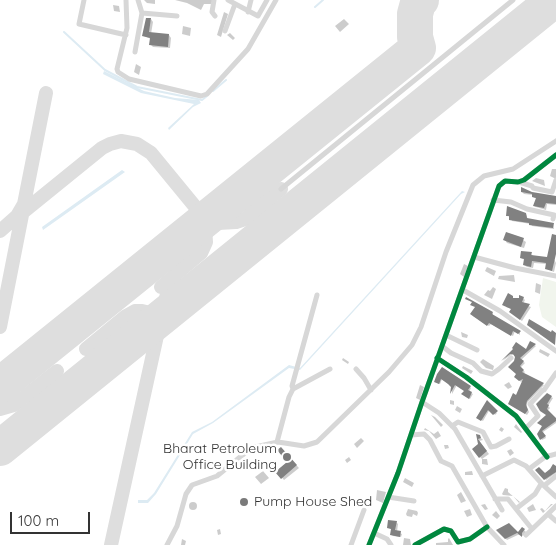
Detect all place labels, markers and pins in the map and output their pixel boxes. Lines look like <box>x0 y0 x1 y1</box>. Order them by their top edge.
place label: Bharat Petroleum Office Building <box>163 441 277 474</box>
marker: Bharat Petroleum Office Building <box>281 451 293 463</box>
place label: Pump House Shed <box>254 494 372 510</box>
marker: Pump House Shed <box>238 496 250 508</box>

